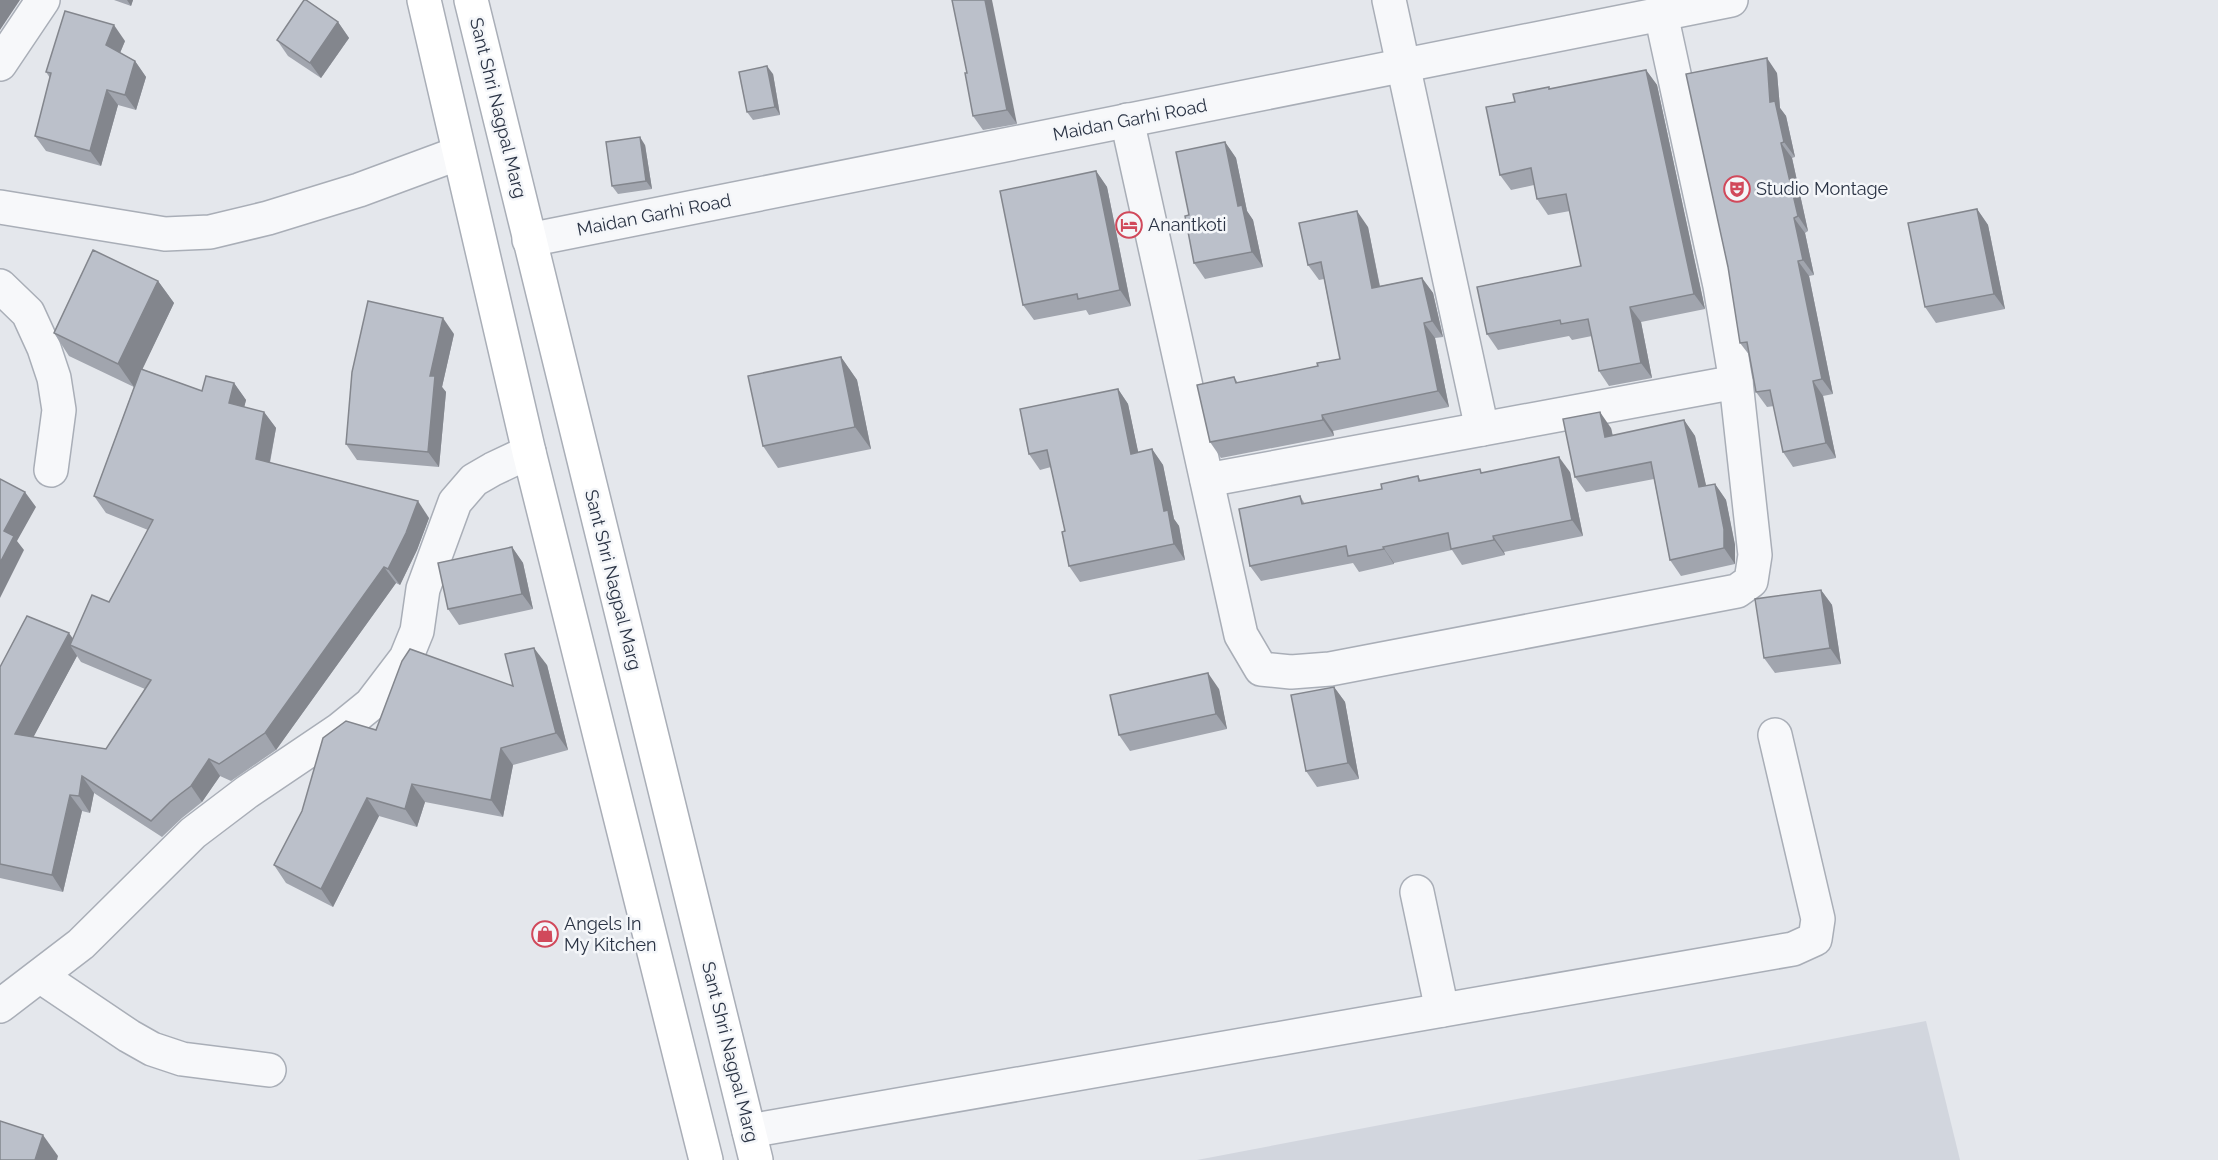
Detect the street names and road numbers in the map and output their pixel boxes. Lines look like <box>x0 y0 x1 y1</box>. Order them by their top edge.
street label: Sant Shri Nagpal Marg <box>466 15 531 200</box>
street label: Maidan Garhi Road <box>1051 94 1209 145</box>
street label: Maidan Garhi Road <box>575 189 733 240</box>
street label: Sant Shri Nagpal Marg <box>581 487 646 672</box>
street label: Sant Shri Nagpal Marg <box>698 959 763 1144</box>

